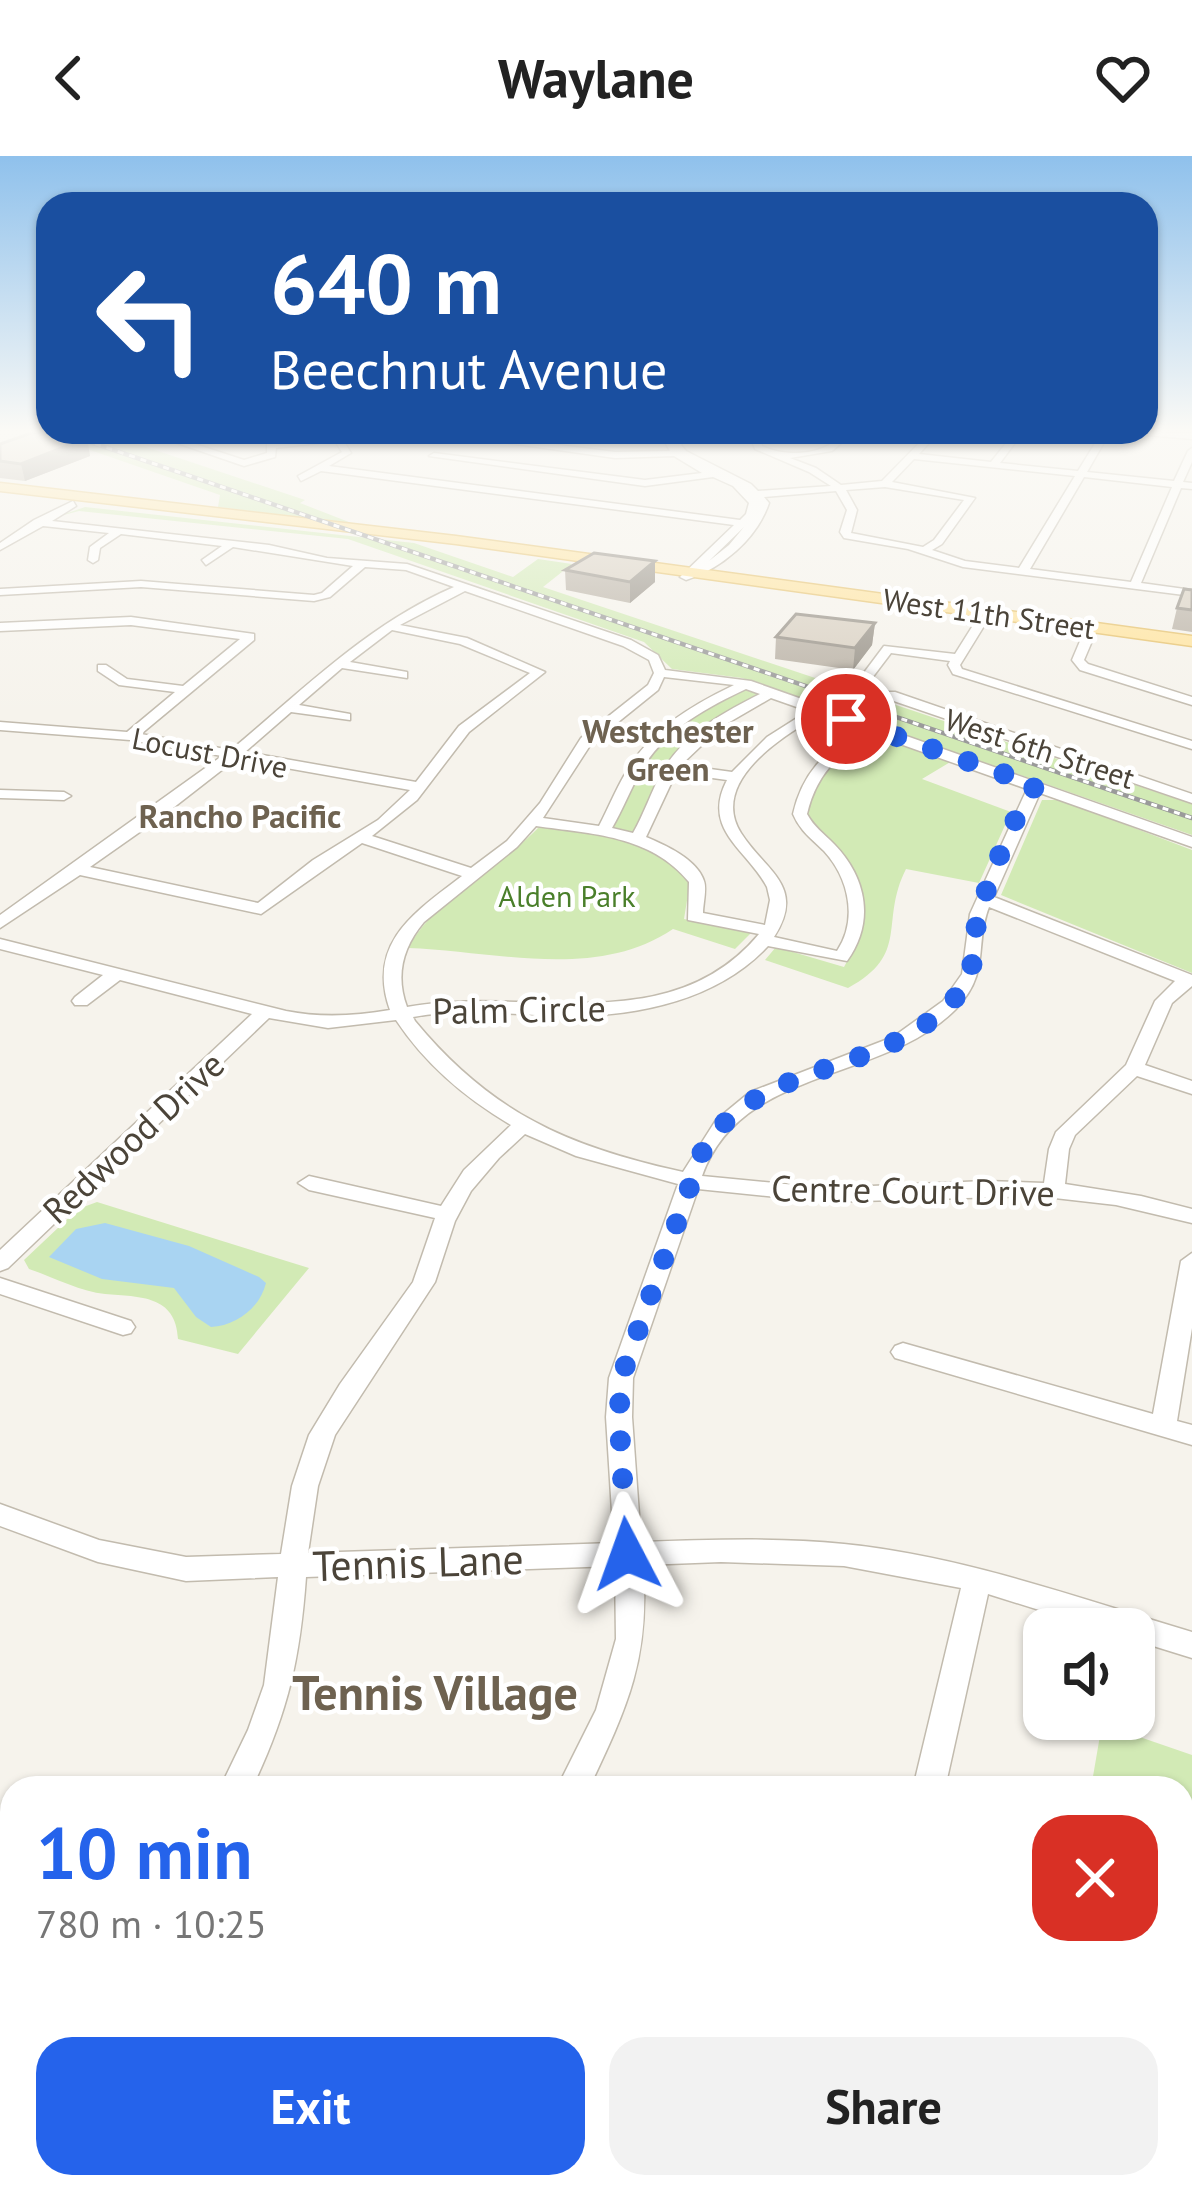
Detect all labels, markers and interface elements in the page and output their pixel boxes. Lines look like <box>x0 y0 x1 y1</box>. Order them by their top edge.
text: Waylane <box>498 43 694 113</box>
icon: back <box>36 45 102 111</box>
icon: heart <box>1090 45 1156 111</box>
text: 640 m <box>270 228 502 337</box>
icon: left <box>72 240 228 396</box>
text: Beechnut Avenue <box>270 334 667 404</box>
street label: West 11th Street <box>881 579 1097 647</box>
pin <box>795 668 897 770</box>
icon: arrive <box>813 686 879 752</box>
street label: West 6th Street <box>940 699 1140 797</box>
district label: Westchester Green <box>582 709 754 790</box>
street label: Locust Drive <box>129 718 291 786</box>
district label: Rancho Pacific <box>139 794 341 837</box>
park label: Alden Park <box>498 876 636 915</box>
street label: Palm Circle <box>432 984 606 1034</box>
street label: Redwood Drive <box>32 1041 234 1233</box>
street label: Centre Court Drive <box>771 1164 1055 1216</box>
position arrow <box>564 1491 690 1617</box>
street label: Tennis Lane <box>311 1531 525 1593</box>
map controls <box>1023 1608 1155 1740</box>
button: sound <box>1023 1608 1155 1740</box>
district label: Tennis Village <box>292 1661 578 1723</box>
text: 10 min <box>36 1806 252 1899</box>
button: close <box>1032 1815 1158 1941</box>
text: 780 m · 10:25 <box>36 1898 267 1949</box>
button: Exit <box>36 2037 585 2175</box>
button: Share <box>609 2037 1158 2175</box>

